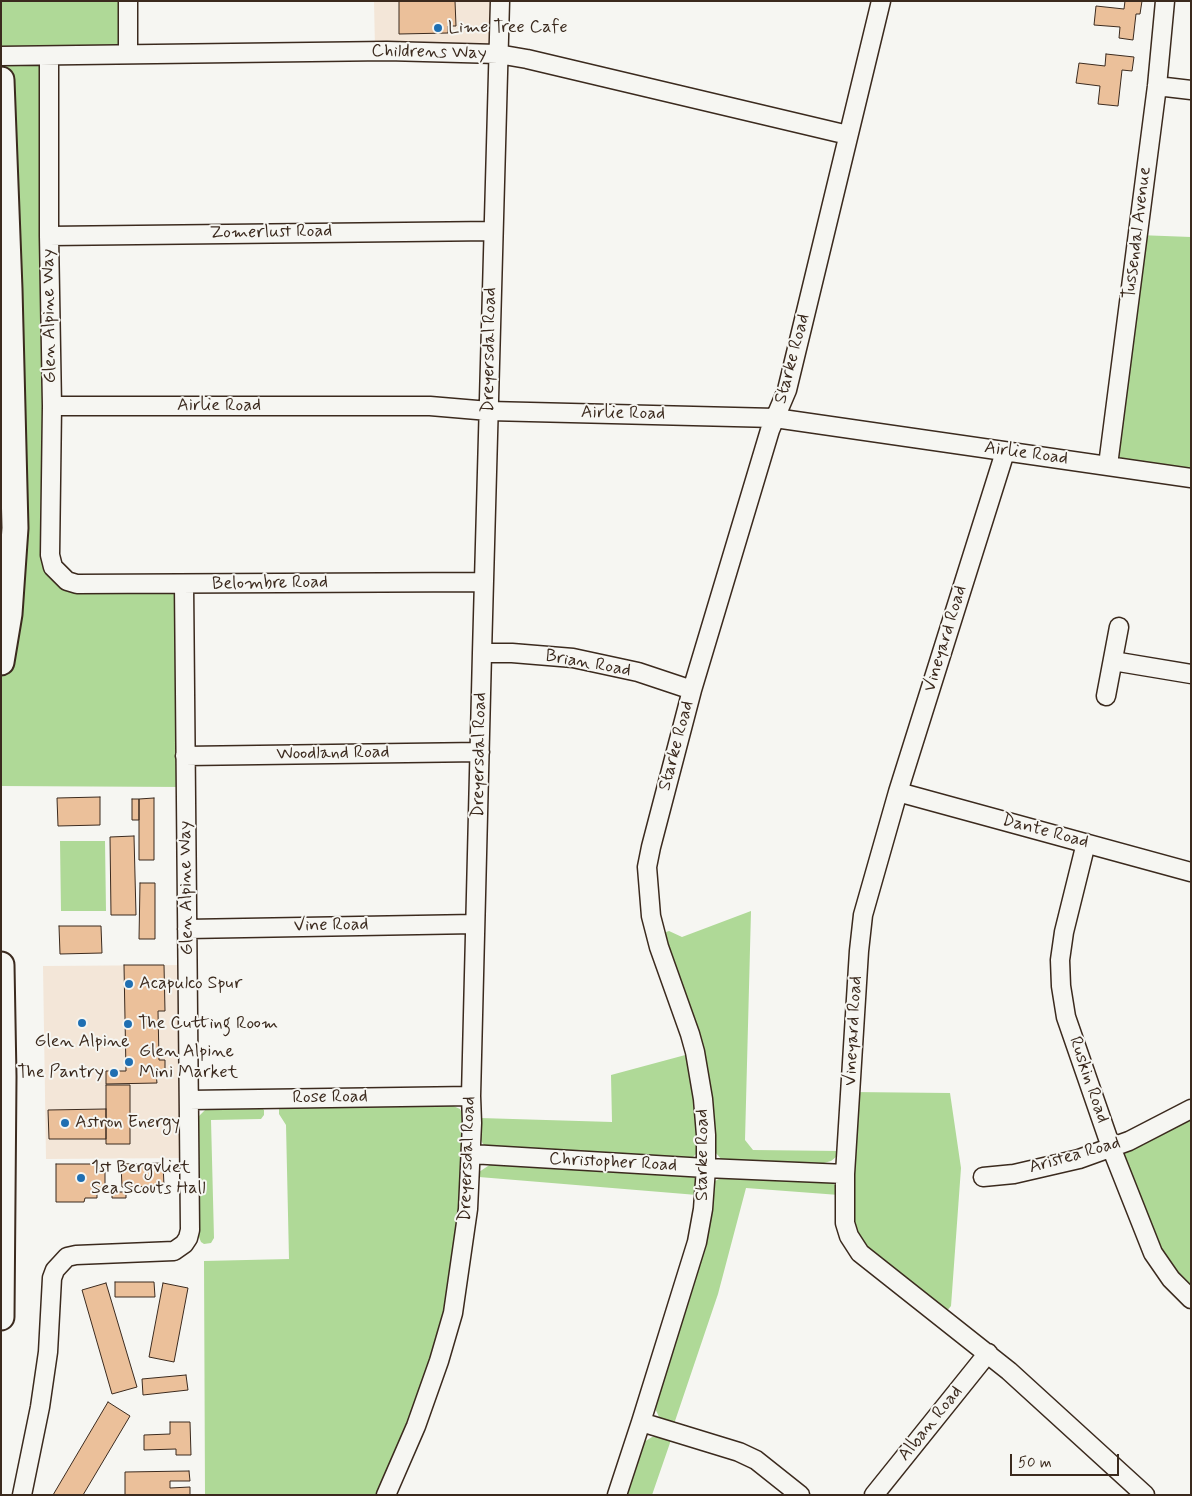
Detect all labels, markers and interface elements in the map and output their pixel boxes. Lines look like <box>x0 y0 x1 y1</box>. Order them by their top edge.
place label: Lime Tree Cafe <box>448 17 568 39</box>
marker: Lime Tree Cafe <box>432 22 444 34</box>
street label: Childrens Way <box>371 41 487 65</box>
street label: Tussendal Avenue <box>1119 166 1157 300</box>
street label: Zomerlust Road <box>209 221 333 245</box>
street label: Glen Alpine Way <box>38 249 62 383</box>
street label: Dreyersdal Road <box>478 287 502 413</box>
street label: Starke Road <box>771 312 815 406</box>
street label: Airlie Road <box>177 395 261 417</box>
street label: Airlie Road <box>581 402 665 426</box>
street label: Airlie Road <box>983 437 1069 471</box>
street label: Belombre Road <box>212 572 328 596</box>
street label: Vineyard Road <box>920 583 972 695</box>
street label: Brian Road <box>543 646 633 682</box>
street label: Dreyersdal Road <box>468 692 492 818</box>
street label: Starke Road <box>655 699 699 793</box>
street label: Woodland Road <box>276 742 390 766</box>
street label: Dante Road <box>999 810 1091 854</box>
street label: Glen Alpine Way <box>175 821 199 955</box>
street label: Vine Road <box>293 915 369 937</box>
place label: Acapulco Spur <box>139 973 242 995</box>
street label: Vineyard Road <box>840 975 868 1087</box>
marker: Acapulco Spur <box>123 978 135 990</box>
place label: The Cutting Room <box>138 1013 278 1035</box>
marker: Glen Alpine <box>76 1017 88 1029</box>
marker: The Cutting Room <box>122 1018 134 1030</box>
place label: Glen Alpine <box>34 1031 130 1053</box>
street label: Ruskin Road <box>1063 1034 1113 1126</box>
place label: Glen Alpine Mini Market <box>139 1041 238 1084</box>
marker: Glen Alpine Mini Market <box>123 1056 135 1068</box>
place label: The Pantry <box>17 1062 104 1084</box>
marker: The Pantry <box>108 1067 120 1079</box>
street label: Rose Road <box>292 1087 368 1109</box>
street label: Dreyersdal Road <box>455 1096 481 1222</box>
street label: Starke Road <box>692 1109 714 1201</box>
place label: Astron Energy <box>75 1112 180 1134</box>
marker: Astron Energy <box>59 1117 71 1129</box>
street label: Aristea Road <box>1027 1133 1123 1179</box>
street label: Christopher Road <box>548 1149 678 1177</box>
place label: 1st Bergvliet Sea Scouts Hall <box>91 1157 205 1200</box>
marker: 1st Bergvliet Sea Scouts Hall <box>75 1172 87 1184</box>
street label: Alban Road <box>894 1382 968 1466</box>
scale bar <box>1012 1444 1121 1476</box>
text: 50 m <box>1018 1453 1052 1473</box>

